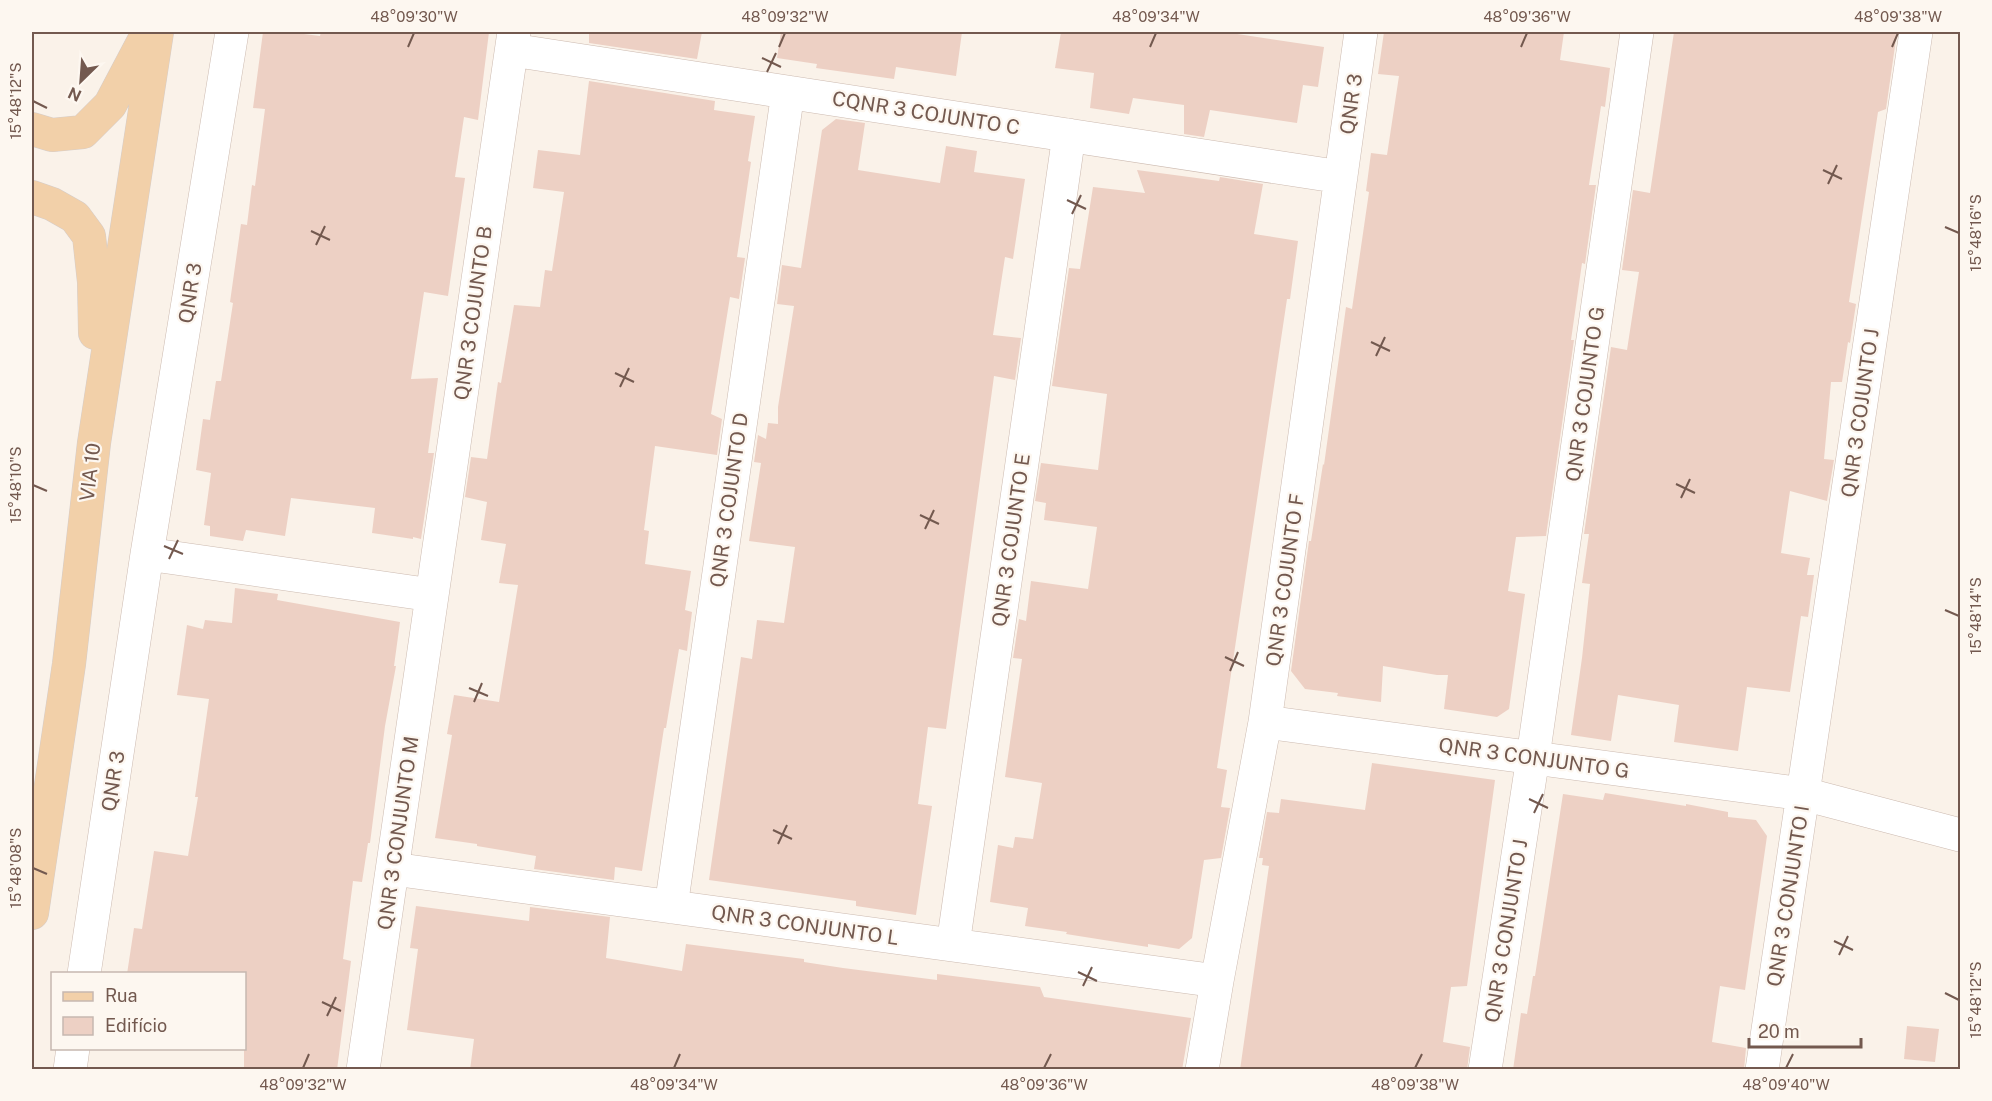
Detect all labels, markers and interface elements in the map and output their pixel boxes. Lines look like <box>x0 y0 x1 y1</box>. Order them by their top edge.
text: 48°09'30"W <box>370 8 458 25</box>
text: 48°09'32"W <box>741 8 829 25</box>
text: 48°09'34"W <box>1112 8 1200 25</box>
text: 48°09'36"W <box>1483 8 1571 25</box>
text: 48°09'38"W <box>1854 8 1942 25</box>
north arrow <box>51 51 111 111</box>
text: 15°48'12"S <box>7 63 24 140</box>
street label: QNR 3 <box>1335 72 1367 136</box>
text: N <box>65 83 85 105</box>
street label: CQNR 3 COJUNTO C <box>830 86 1022 140</box>
text: 15°48'16"S <box>1967 194 1984 272</box>
street label: QNR 3 COJUNTO B <box>449 224 497 402</box>
street label: QNR 3 <box>173 261 207 325</box>
street label: QNR 3 COJUNTO G <box>1561 305 1609 483</box>
street label: QNR 3 COJUNTO J <box>1836 327 1884 499</box>
street label: QNR 3 COJUNTO D <box>705 411 753 589</box>
street label: VIA 10 <box>75 441 105 503</box>
text: 15°48'10"S <box>7 446 24 524</box>
street label: QNR 3 COJUNTO E <box>987 452 1035 628</box>
street label: QNR 3 COJUNTO F <box>1261 492 1309 668</box>
text: 15°48'14"S <box>1967 577 1984 655</box>
street label: QNR 3 CONJUNTO G <box>1437 733 1631 783</box>
street label: QNR 3 CONJUNTO M <box>373 735 423 931</box>
street label: QNR 3 <box>96 749 130 813</box>
street label: QNR 3 CONJUNTO I <box>1762 804 1814 988</box>
text: 15°48'08"S <box>7 828 24 908</box>
street label: QNR 3 CONJUNTO J <box>1480 838 1532 1024</box>
street label: QNR 3 CONJUNTO L <box>710 900 900 950</box>
text: 15°48'12"S <box>1967 962 1984 1039</box>
legend <box>51 972 246 1050</box>
text: Rua <box>105 985 137 1006</box>
scale bar <box>1749 1011 1862 1049</box>
text: Edifício <box>105 1015 167 1036</box>
text: 20 m <box>1758 1021 1800 1042</box>
text: 48°09'32"W <box>259 1076 347 1093</box>
text: 48°09'34"W <box>630 1076 718 1093</box>
text: 48°09'36"W <box>1000 1076 1088 1093</box>
text: 48°09'38"W <box>1371 1076 1459 1093</box>
text: 48°09'40"W <box>1742 1076 1830 1093</box>

